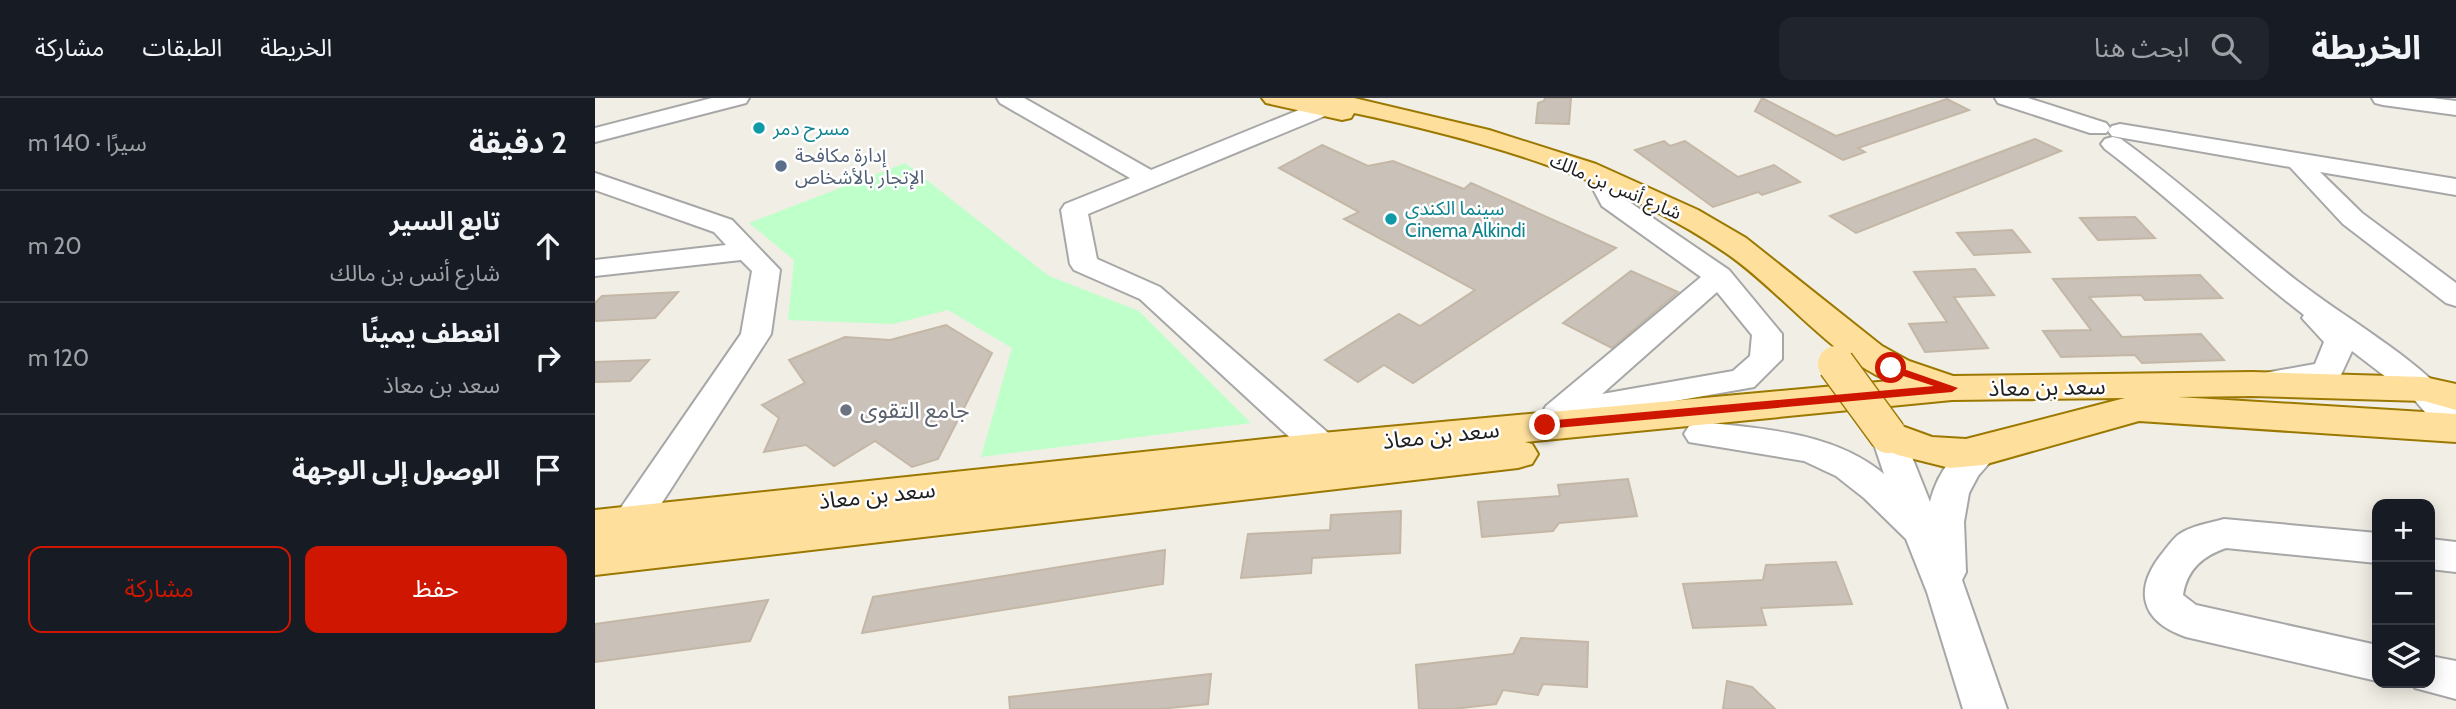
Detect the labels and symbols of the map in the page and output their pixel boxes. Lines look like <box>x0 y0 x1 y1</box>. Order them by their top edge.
place label: مسرح دمر <box>772 117 850 142</box>
marker: مسرح دمر <box>751 120 767 136</box>
place label: إدارة مكافحة الإتجار بالأشخاص <box>795 144 924 190</box>
street label: شارع أنس بن مالك <box>1546 148 1685 226</box>
marker: إدارة مكافحة الإتجار بالأشخاص <box>773 158 789 174</box>
place label: سينما الكندي Cinema Alkindi <box>1405 197 1526 242</box>
marker: سينما الكندي Cinema Alkindi <box>1383 211 1399 227</box>
route start <box>1875 352 1906 383</box>
street label: سعد بن معاذ <box>1988 372 2106 402</box>
place label: جامع التقوى <box>860 396 969 427</box>
marker: جامع التقوى <box>838 402 854 418</box>
route end <box>1529 409 1560 440</box>
street label: سعد بن معاذ <box>1381 415 1501 455</box>
street label: سعد بن معاذ <box>817 475 937 515</box>

